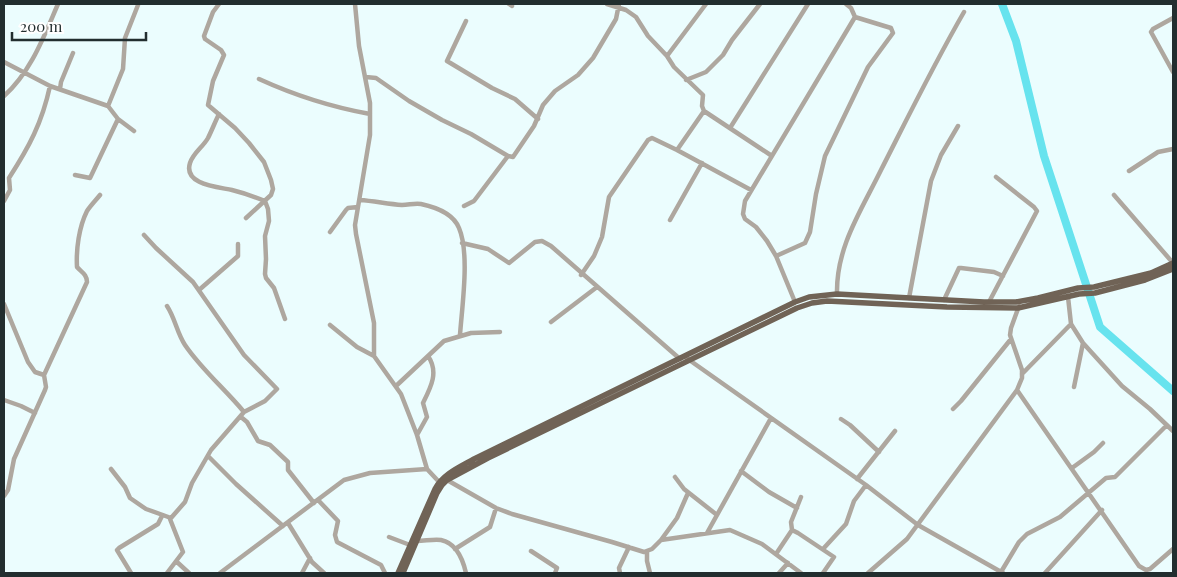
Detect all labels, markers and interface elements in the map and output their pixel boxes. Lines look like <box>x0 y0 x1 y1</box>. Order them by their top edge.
scale bar <box>12 10 146 42</box>
text: 200 m <box>20 16 63 36</box>

